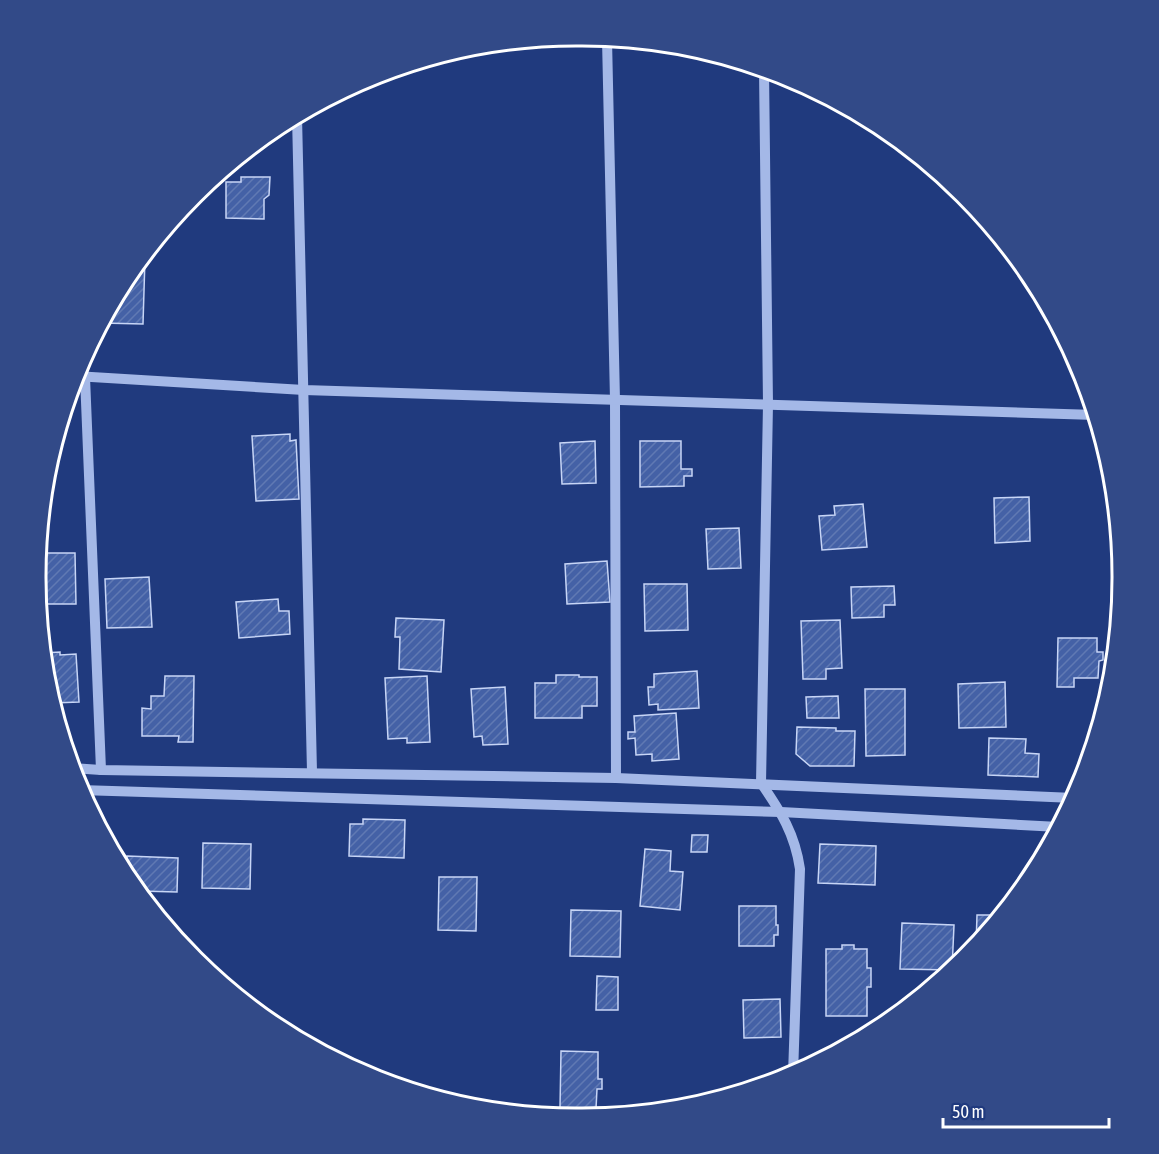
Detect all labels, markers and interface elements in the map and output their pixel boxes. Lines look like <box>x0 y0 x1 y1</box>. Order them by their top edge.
scale bar <box>943 1091 1110 1129</box>
text: 50 m <box>952 1101 984 1122</box>

